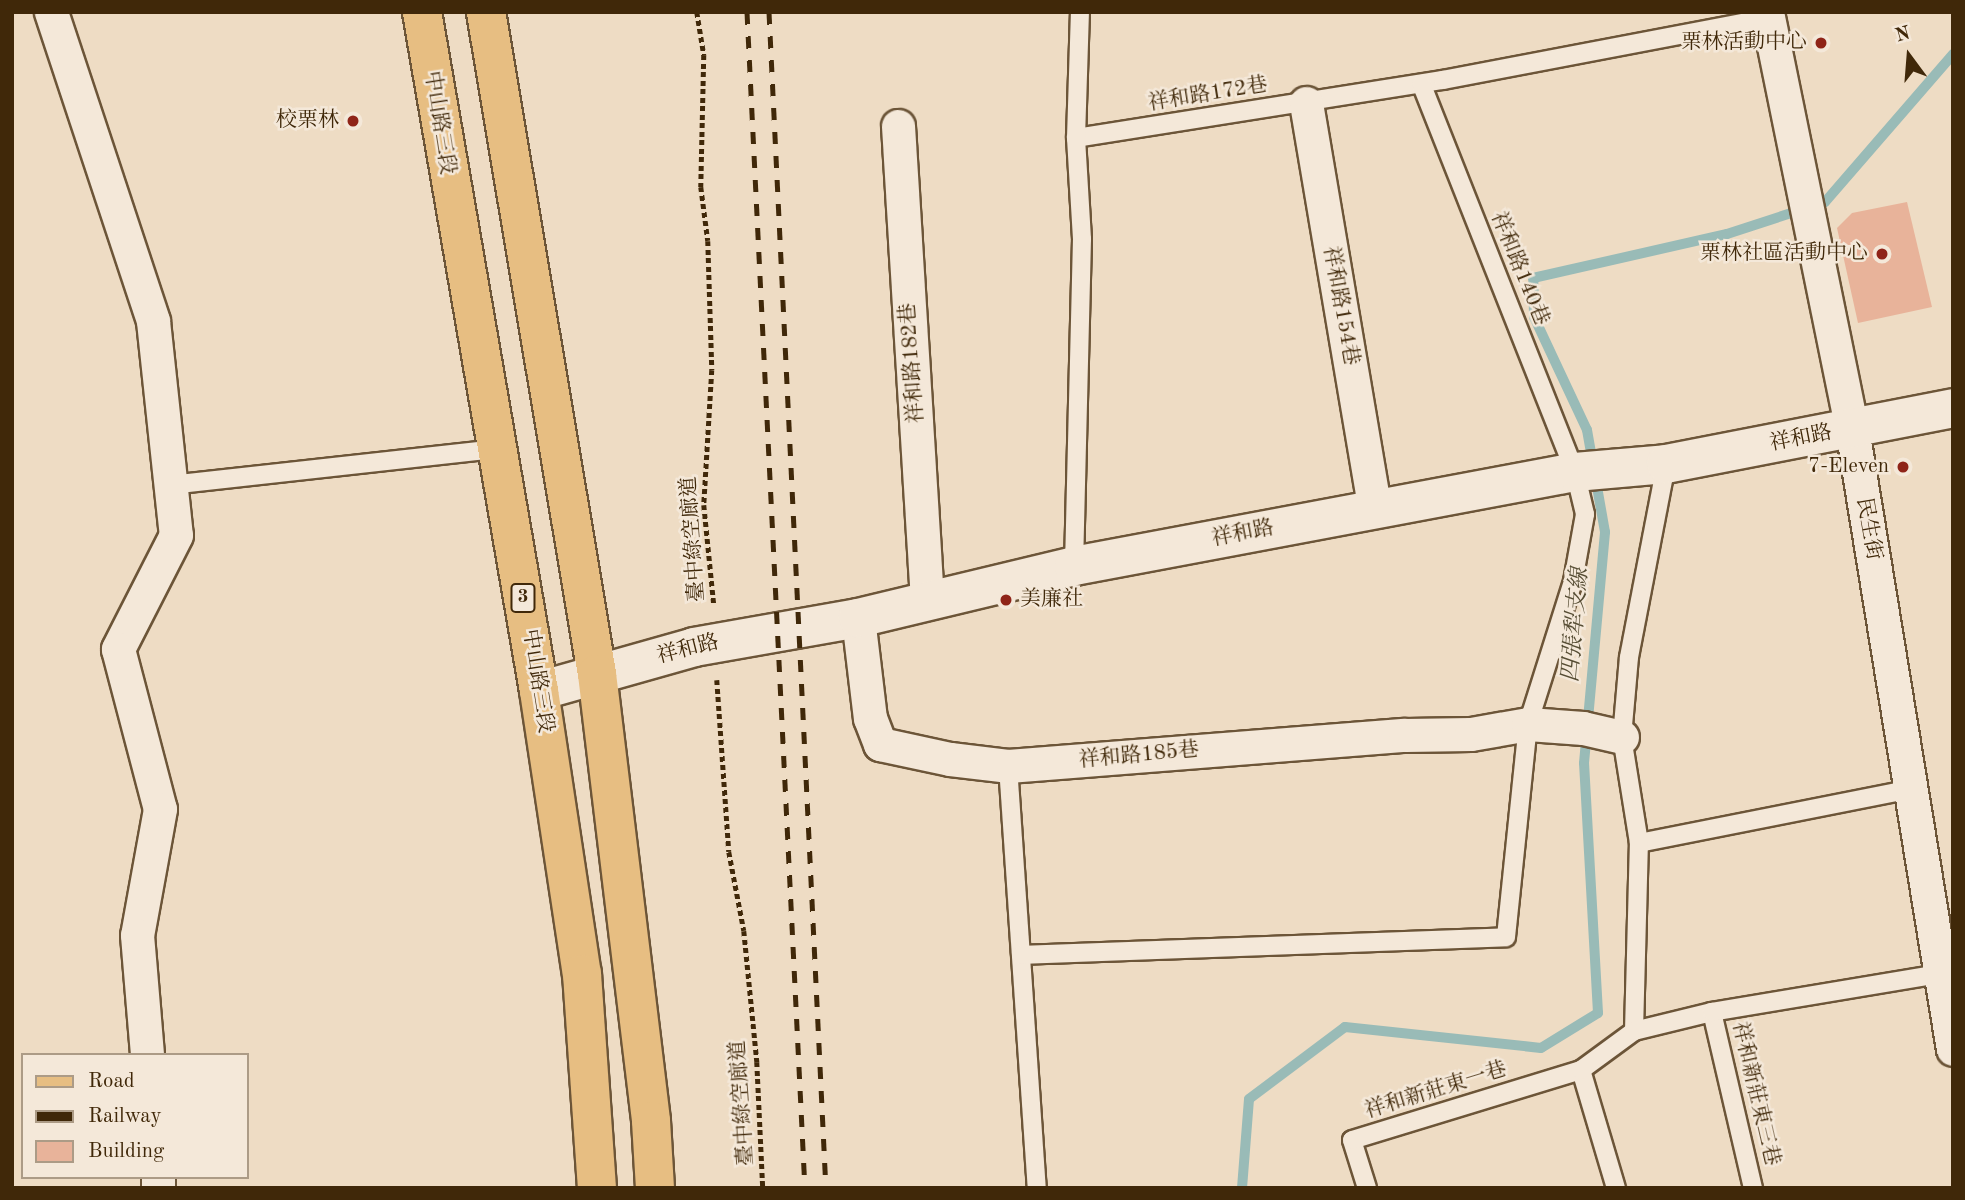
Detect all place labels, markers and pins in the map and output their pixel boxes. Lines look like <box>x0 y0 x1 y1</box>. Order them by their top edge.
place label: 栗林活動中心 <box>1681 30 1807 56</box>
marker: 栗林活動中心 <box>1813 35 1829 51</box>
place label: 校栗林 <box>276 108 339 134</box>
marker: 校栗林 <box>345 113 361 129</box>
place label: 栗林社區活動中心 <box>1700 241 1868 267</box>
marker: 栗林社區活動中心 <box>1874 246 1890 262</box>
place label: 7-Eleven <box>1808 454 1889 480</box>
marker: 7-Eleven <box>1895 459 1911 475</box>
place label: 美廉社 <box>1020 587 1083 613</box>
marker: 美廉社 <box>998 592 1014 608</box>

